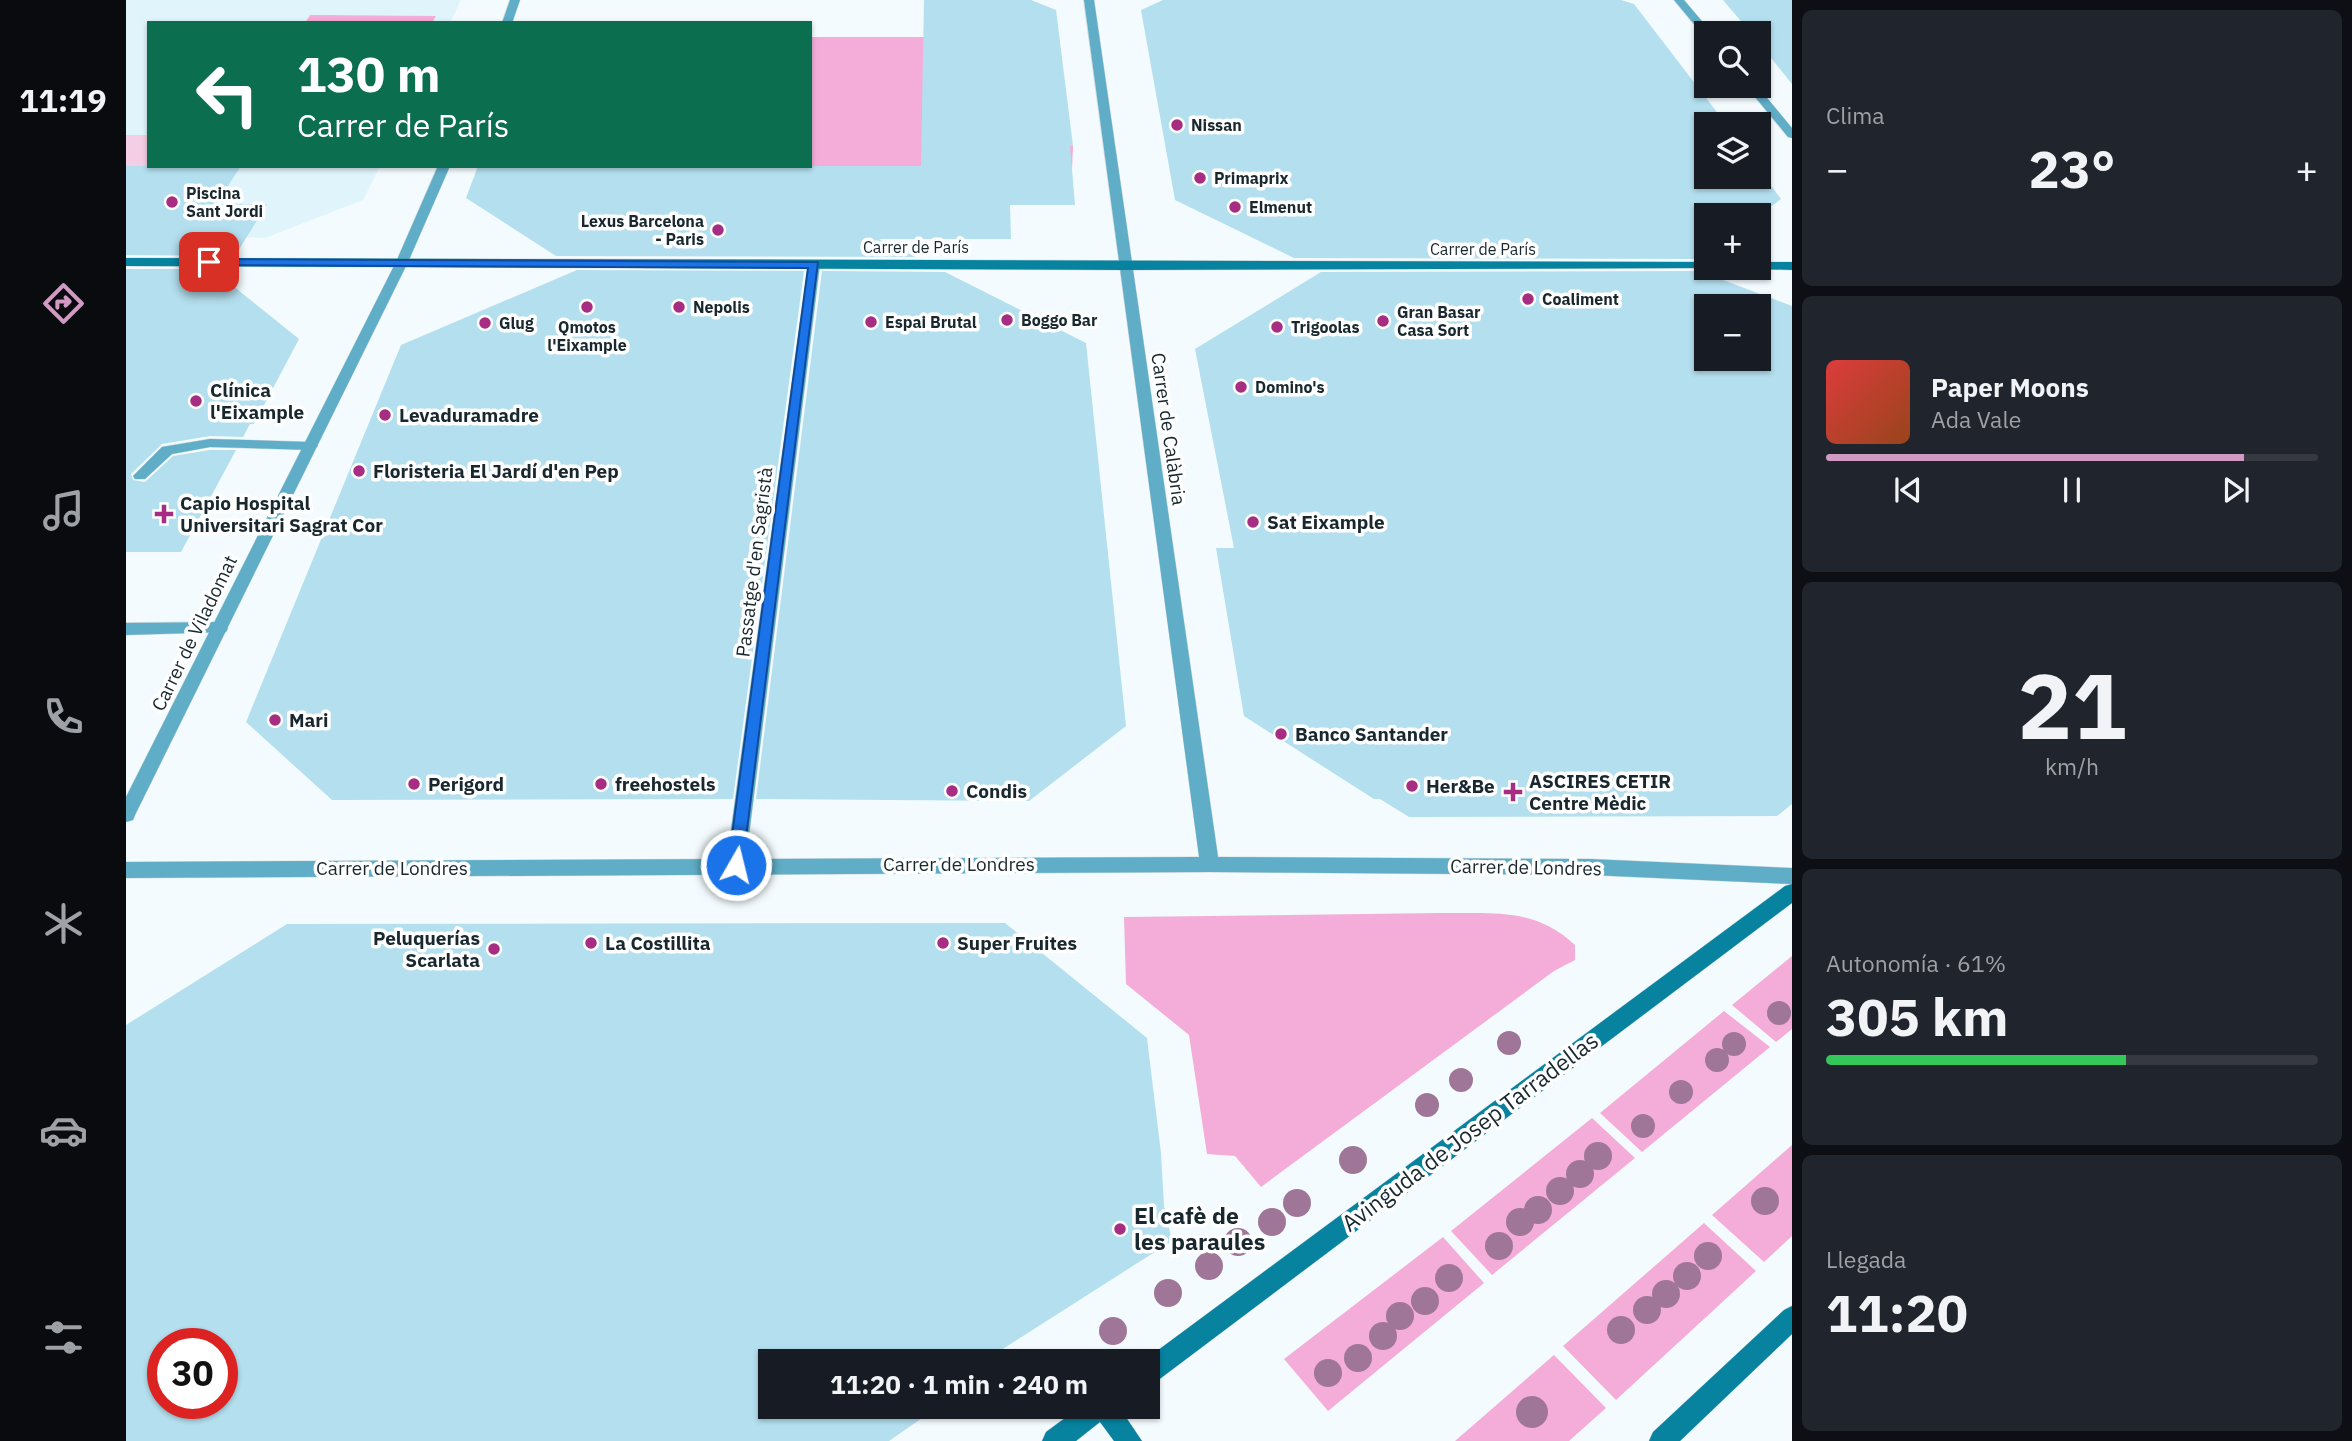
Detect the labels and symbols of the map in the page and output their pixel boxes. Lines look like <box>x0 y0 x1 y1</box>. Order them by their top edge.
place label: Nissan <box>1191 115 1242 135</box>
marker: Nissan <box>1169 117 1185 133</box>
place label: Primaprix <box>1214 168 1289 188</box>
marker: Primaprix <box>1192 170 1208 186</box>
place label: Piscina Sant Jordi <box>186 183 263 221</box>
marker: Piscina Sant Jordi <box>164 194 180 210</box>
place label: Elmenut <box>1249 197 1312 217</box>
marker: Elmenut <box>1227 199 1243 215</box>
place label: Lexus Barcelona - Paris <box>581 211 704 249</box>
marker: Lexus Barcelona - Paris <box>710 222 726 238</box>
pin <box>179 232 239 292</box>
street label: Carrer de París <box>863 237 969 257</box>
street label: Carrer de París <box>1430 239 1536 259</box>
place label: Coaliment <box>1542 289 1619 309</box>
marker: Coaliment <box>1520 291 1536 307</box>
place label: Nepolis <box>693 297 750 317</box>
marker: Qmotos l'Eixample <box>579 299 595 315</box>
marker: Nepolis <box>671 299 687 315</box>
place label: Gran Basar Casa Sort <box>1397 302 1481 340</box>
place label: Boggo Bar <box>1021 310 1098 330</box>
place label: Espai Brutal <box>885 312 977 332</box>
marker: Boggo Bar <box>999 312 1015 328</box>
place label: Glug <box>499 313 534 333</box>
marker: Gran Basar Casa Sort <box>1375 313 1391 329</box>
marker: Espai Brutal <box>863 314 879 330</box>
marker: Glug <box>477 315 493 331</box>
place label: Qmotos l'Eixample <box>547 317 627 355</box>
place label: Trigoolas <box>1291 317 1359 337</box>
marker: Trigoolas <box>1269 319 1285 335</box>
street label: Carrer de Calàbria <box>1146 351 1192 507</box>
place label: Domino's <box>1255 377 1325 397</box>
place label: Clínica l'Eixample <box>210 378 304 424</box>
marker: Domino's <box>1233 379 1249 395</box>
marker: Clínica l'Eixample <box>188 393 204 409</box>
place label: Levaduramadre <box>399 403 539 427</box>
marker: Levaduramadre <box>377 407 393 423</box>
place label: Floristeria El Jardí d'en Pep <box>373 459 619 483</box>
marker: Floristeria El Jardí d'en Pep <box>351 463 367 479</box>
street label: Passatge d'en Sagristà <box>730 466 778 658</box>
place label: Capio Hospital Universitari Sagrat Cor <box>180 491 383 537</box>
marker: Capio Hospital Universitari Sagrat Cor <box>154 504 174 524</box>
place label: Sat Eixample <box>1267 510 1385 534</box>
marker: Sat Eixample <box>1245 514 1261 530</box>
street label: Carrer de Viladomat <box>146 551 242 715</box>
place label: Mari <box>289 708 328 732</box>
marker: Mari <box>267 712 283 728</box>
place label: Banco Santander <box>1295 722 1448 746</box>
marker: Banco Santander <box>1273 726 1289 742</box>
place label: ASCIRES CETIR Centre Mèdic <box>1529 769 1671 815</box>
place label: Perigord <box>428 772 504 796</box>
place label: freehostels <box>615 772 715 796</box>
place label: Her&Be <box>1426 774 1495 798</box>
marker: Perigord <box>406 776 422 792</box>
marker: freehostels <box>593 776 609 792</box>
marker: Her&Be <box>1404 778 1420 794</box>
place label: Condis <box>966 779 1027 803</box>
marker: ASCIRES CETIR Centre Mèdic <box>1503 782 1523 802</box>
marker: Condis <box>944 783 960 799</box>
position arrow <box>699 828 773 902</box>
street label: Carrer de Londres <box>883 852 1035 876</box>
street label: Carrer de Londres <box>1450 854 1602 880</box>
street label: Carrer de Londres <box>316 856 468 880</box>
place label: Peluquerías Scarlata <box>373 926 480 972</box>
place label: La Costillita <box>605 931 711 955</box>
place label: Super Fruites <box>957 931 1077 955</box>
marker: La Costillita <box>583 935 599 951</box>
marker: Super Fruites <box>935 935 951 951</box>
marker: Peluquerías Scarlata <box>486 941 502 957</box>
street label: Avinguda de Josep Tarradellas <box>1335 1025 1604 1238</box>
place label: El cafè de les paraules <box>1134 1200 1265 1256</box>
marker: El cafè de les paraules <box>1112 1221 1128 1237</box>
speed limit sign: 30 <box>147 1328 238 1419</box>

